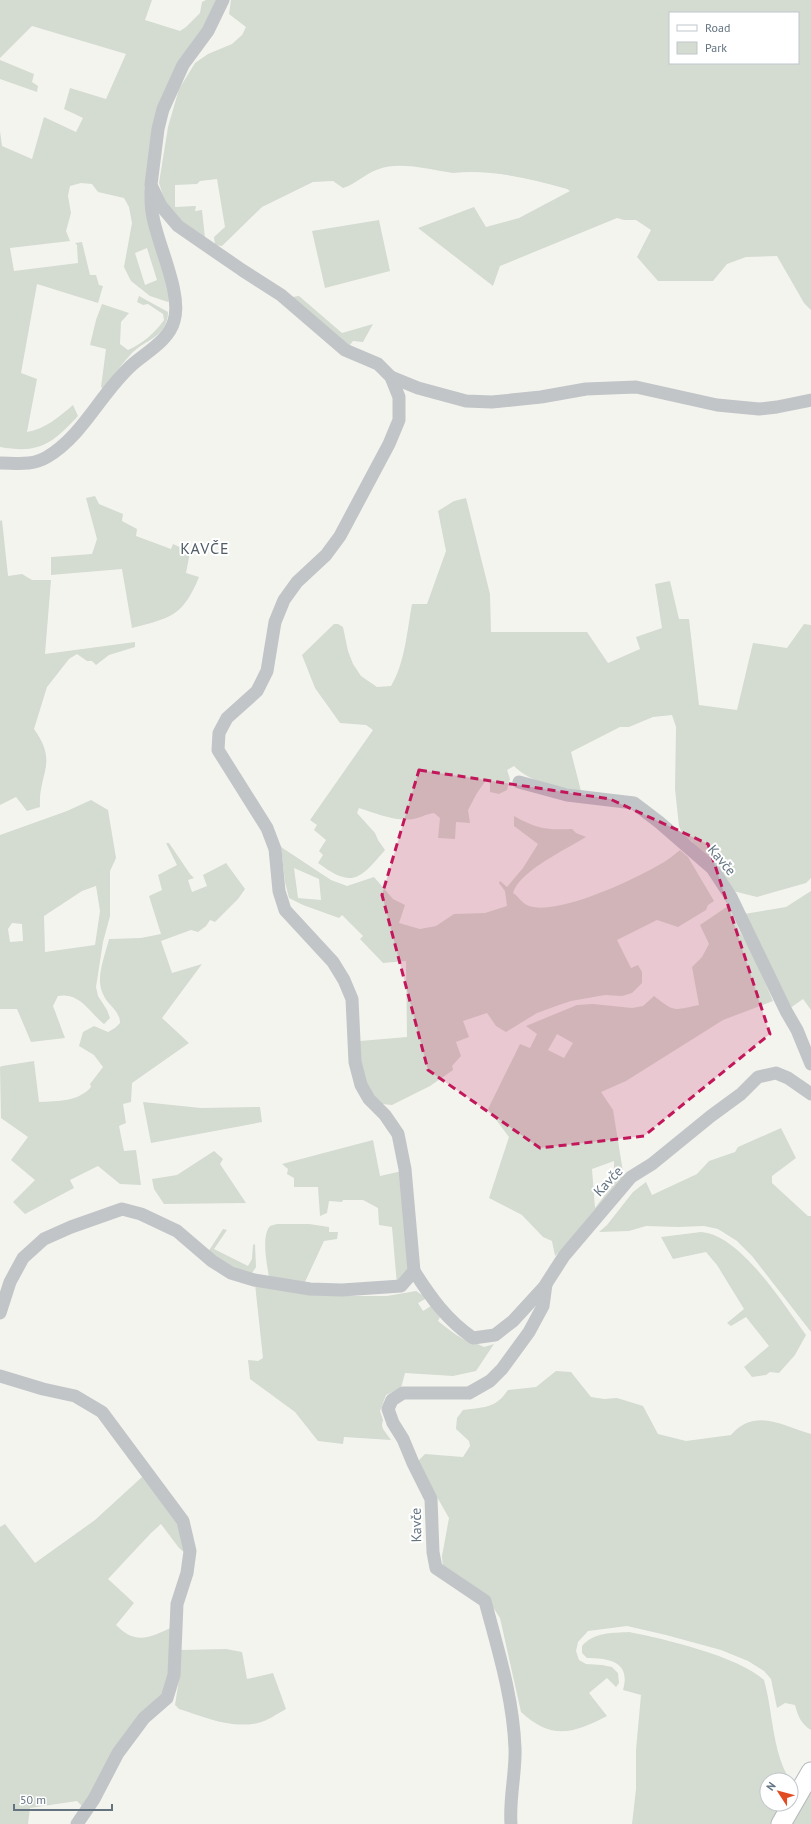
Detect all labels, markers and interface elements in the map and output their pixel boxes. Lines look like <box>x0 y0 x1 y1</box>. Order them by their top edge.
legend <box>669 12 799 64</box>
text: Road <box>705 20 730 35</box>
text: Park <box>705 40 727 55</box>
district label: KAVČE <box>180 538 230 558</box>
street label: Kavče <box>704 841 740 879</box>
street label: Kavče <box>590 1162 626 1200</box>
street label: Kavče <box>407 1507 425 1543</box>
north arrow <box>759 1772 799 1812</box>
text: N <box>763 1779 779 1793</box>
scale bar <box>14 1786 112 1812</box>
text: 50 m <box>20 1792 46 1807</box>

